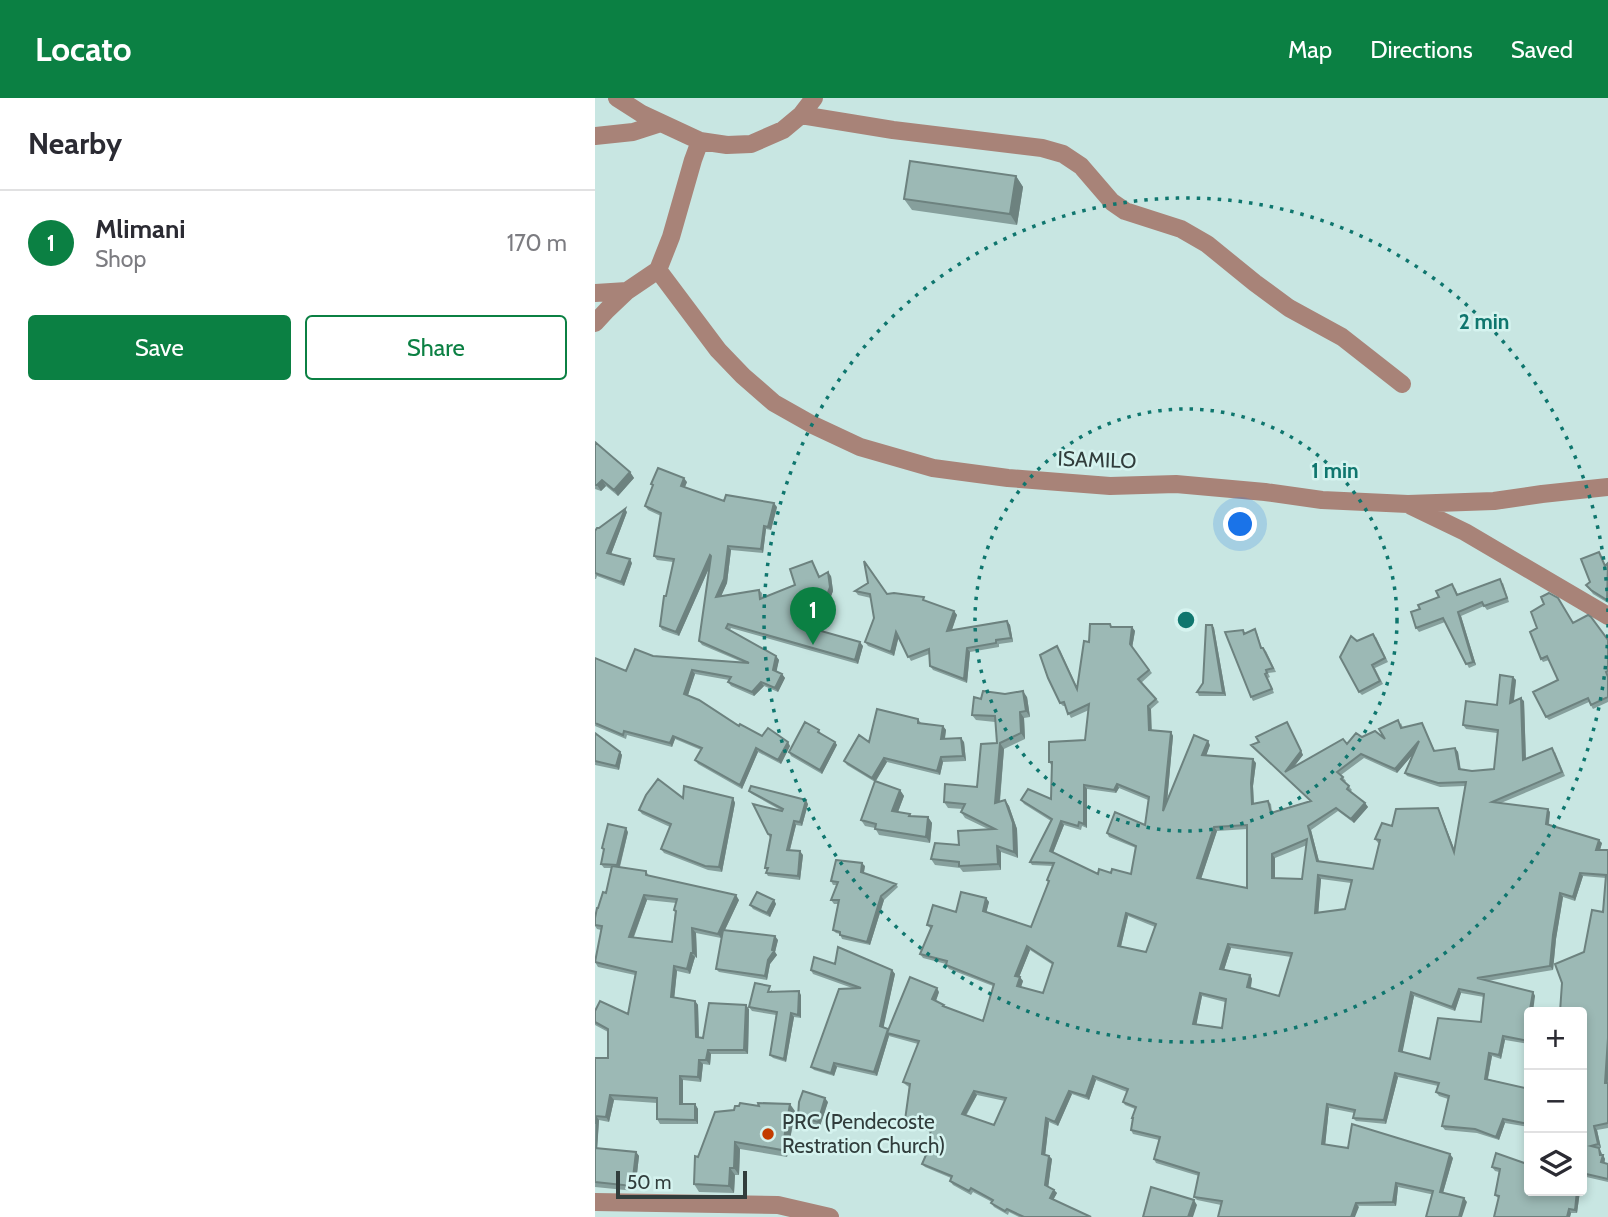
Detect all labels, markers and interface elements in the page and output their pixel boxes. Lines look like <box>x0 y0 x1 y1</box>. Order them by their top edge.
text: Locato <box>35 29 131 69</box>
text: Map <box>1288 35 1332 64</box>
text: Directions <box>1370 35 1473 64</box>
text: Saved <box>1511 35 1573 64</box>
text: Nearby <box>28 125 122 162</box>
text: Mlimani <box>95 213 186 245</box>
text: 1 <box>47 229 55 257</box>
text: 170 m <box>507 229 567 257</box>
text: Shop <box>95 245 146 273</box>
text: 2 min <box>1459 309 1509 334</box>
button: Save <box>28 315 291 380</box>
button: Share <box>305 315 567 380</box>
street label: ISAMILO <box>1057 446 1137 473</box>
text: 1 min <box>1311 458 1359 483</box>
your location <box>1223 507 1257 541</box>
pin: 1 <box>790 587 836 645</box>
centre of rings <box>1174 608 1198 632</box>
map controls <box>1524 1007 1587 1196</box>
button: + <box>1524 1007 1587 1070</box>
button: − <box>1524 1070 1587 1133</box>
place label: PRC (Pendecoste Restration Church) <box>782 1109 945 1158</box>
marker: PRC (Pendecoste Restration Church) <box>760 1126 776 1142</box>
button: layers <box>1524 1133 1587 1196</box>
scale bar <box>616 1168 747 1200</box>
text: 50 m <box>627 1171 671 1194</box>

